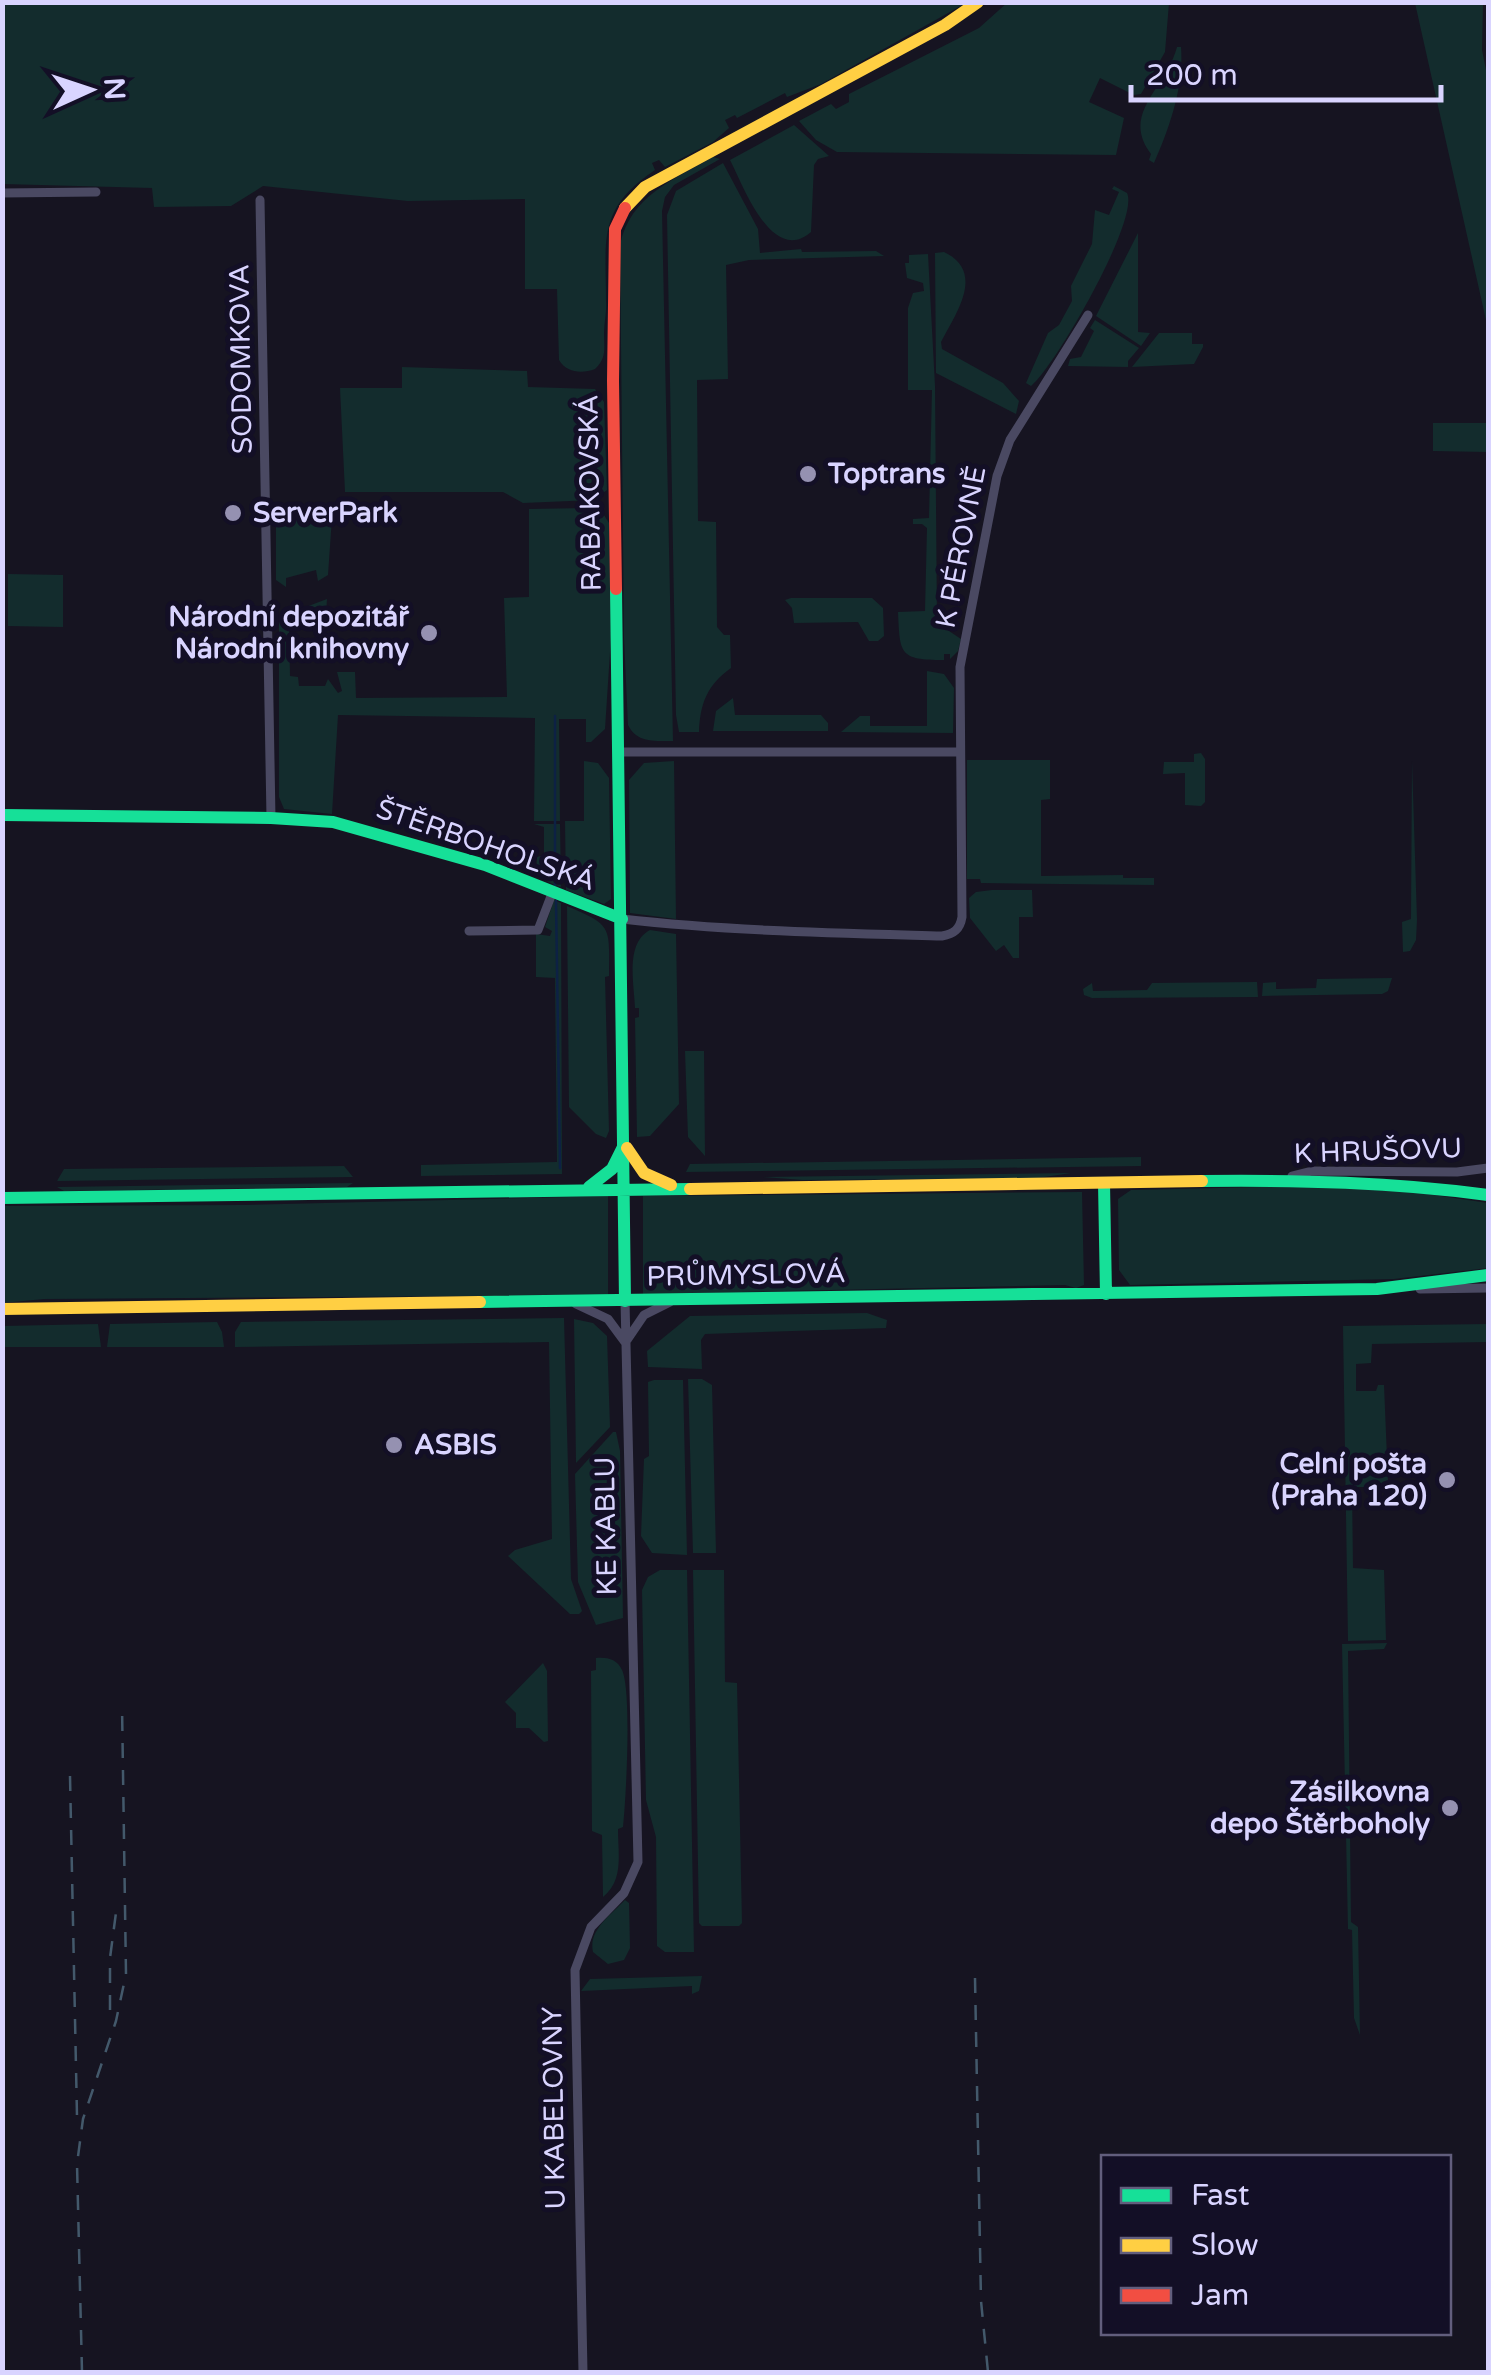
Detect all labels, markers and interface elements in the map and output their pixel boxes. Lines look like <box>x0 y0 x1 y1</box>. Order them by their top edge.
north arrow <box>40 40 140 140</box>
scale bar <box>1131 40 1441 102</box>
text: 200 m <box>1146 57 1238 94</box>
text: N <box>96 77 132 101</box>
street label: SODOMKOVA <box>222 264 260 454</box>
street label: RABAKOVSKÁ <box>571 394 609 592</box>
place label: Toptrans <box>827 457 946 491</box>
marker: Toptrans <box>797 463 819 485</box>
street label: K PÉROVNĚ <box>929 463 993 631</box>
place label: ServerPark <box>253 496 398 530</box>
marker: ServerPark <box>222 502 244 524</box>
place label: Národní depozitář Národní knihovny <box>168 600 410 666</box>
marker: Národní depozitář Národní knihovny <box>418 622 440 644</box>
street label: ŠTĚRBOHOLSKÁ <box>372 792 600 898</box>
street label: K HRUŠOVU <box>1293 1131 1463 1171</box>
street label: PRŮMYSLOVÁ <box>646 1254 846 1294</box>
place label: ASBIS <box>414 1428 497 1462</box>
marker: ASBIS <box>383 1434 405 1456</box>
place label: Celní pošta (Praha 120) <box>1271 1447 1427 1513</box>
street label: KE KABLU <box>588 1456 624 1596</box>
marker: Celní pošta (Praha 120) <box>1436 1469 1458 1491</box>
place label: Zásilkovna depo Štěrboholy <box>1210 1775 1430 1841</box>
marker: Zásilkovna depo Štěrboholy <box>1439 1797 1461 1819</box>
street label: U KABELOVNY <box>535 2006 573 2210</box>
legend <box>1101 2155 1451 2335</box>
text: Fast <box>1191 2177 1250 2214</box>
text: Slow <box>1191 2227 1259 2264</box>
text: Jam <box>1191 2277 1249 2314</box>

